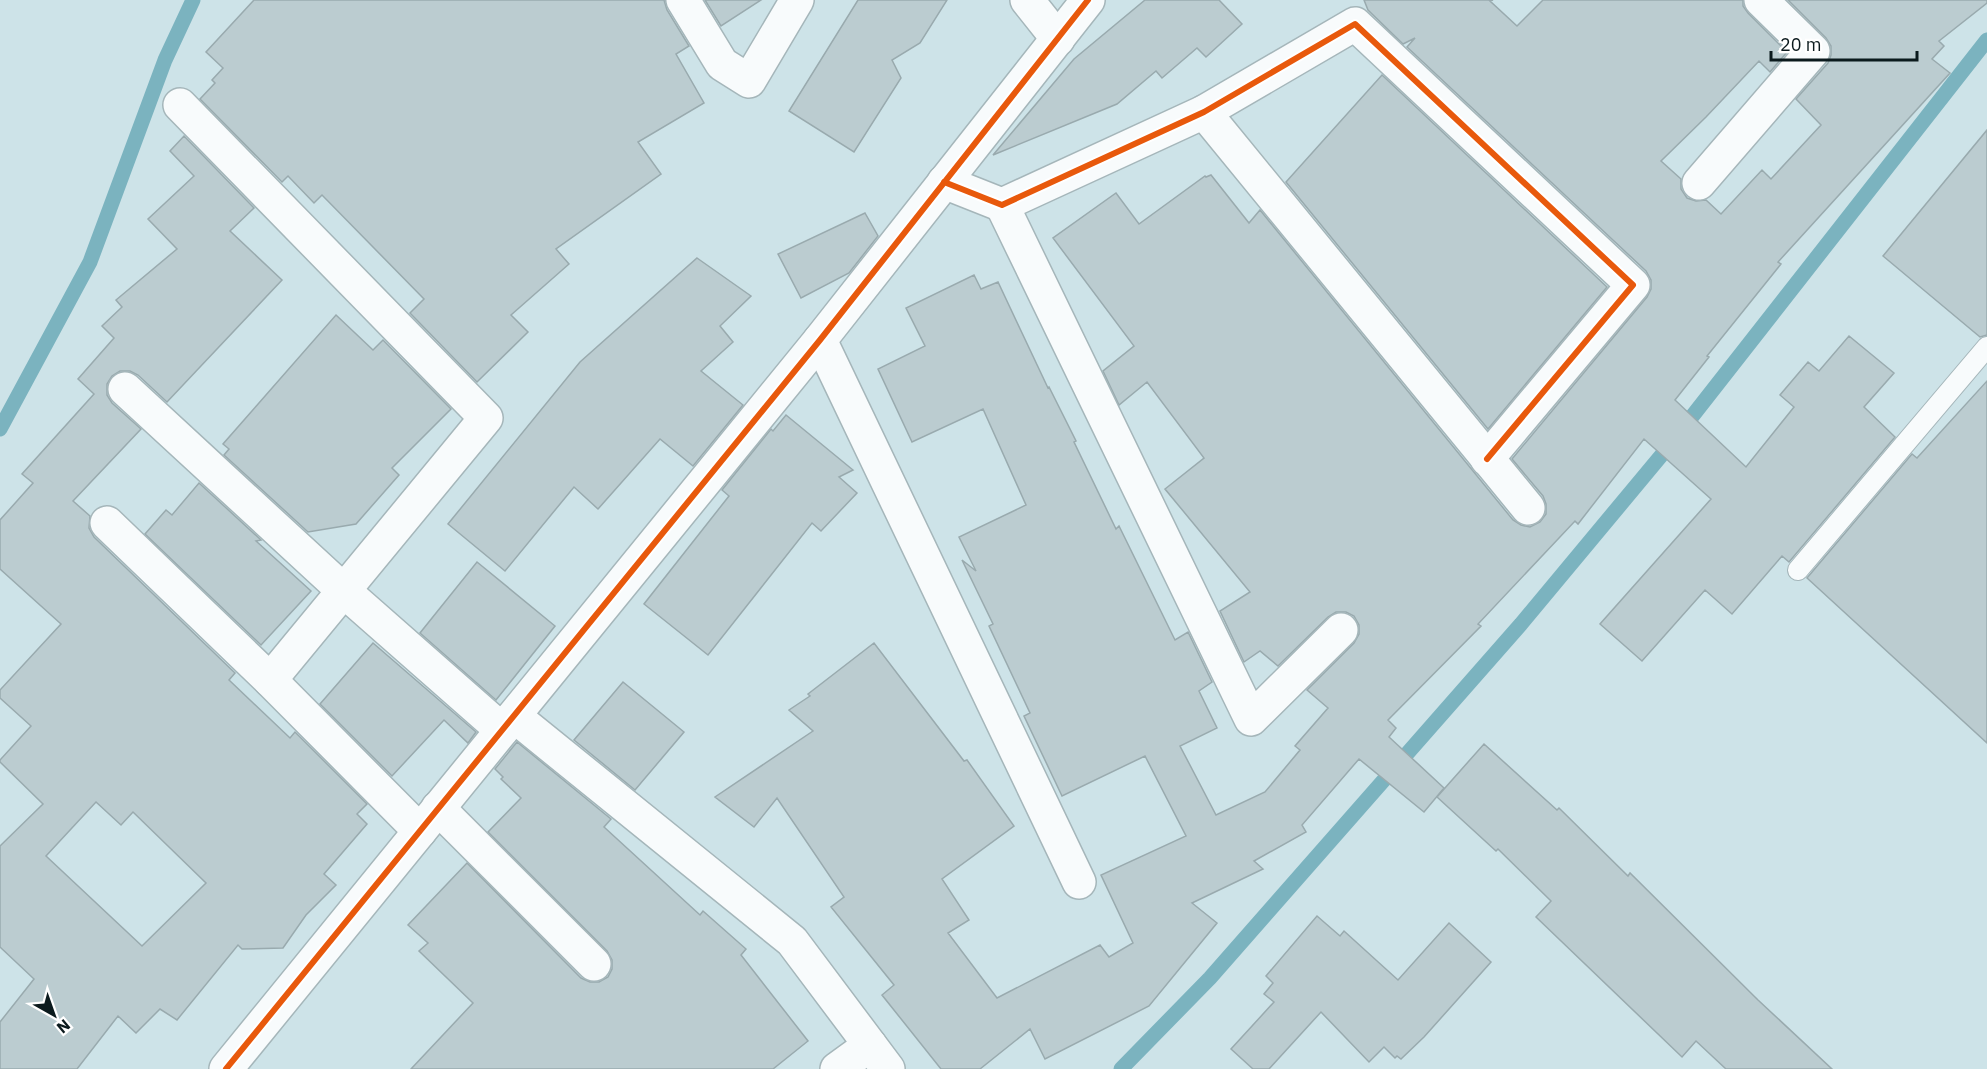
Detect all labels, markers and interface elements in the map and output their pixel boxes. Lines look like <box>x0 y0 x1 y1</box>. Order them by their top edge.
scale bar <box>1771 24 1916 62</box>
text: 20 m <box>1780 33 1822 56</box>
north arrow <box>24 985 84 1045</box>
text: N <box>53 1015 75 1038</box>

